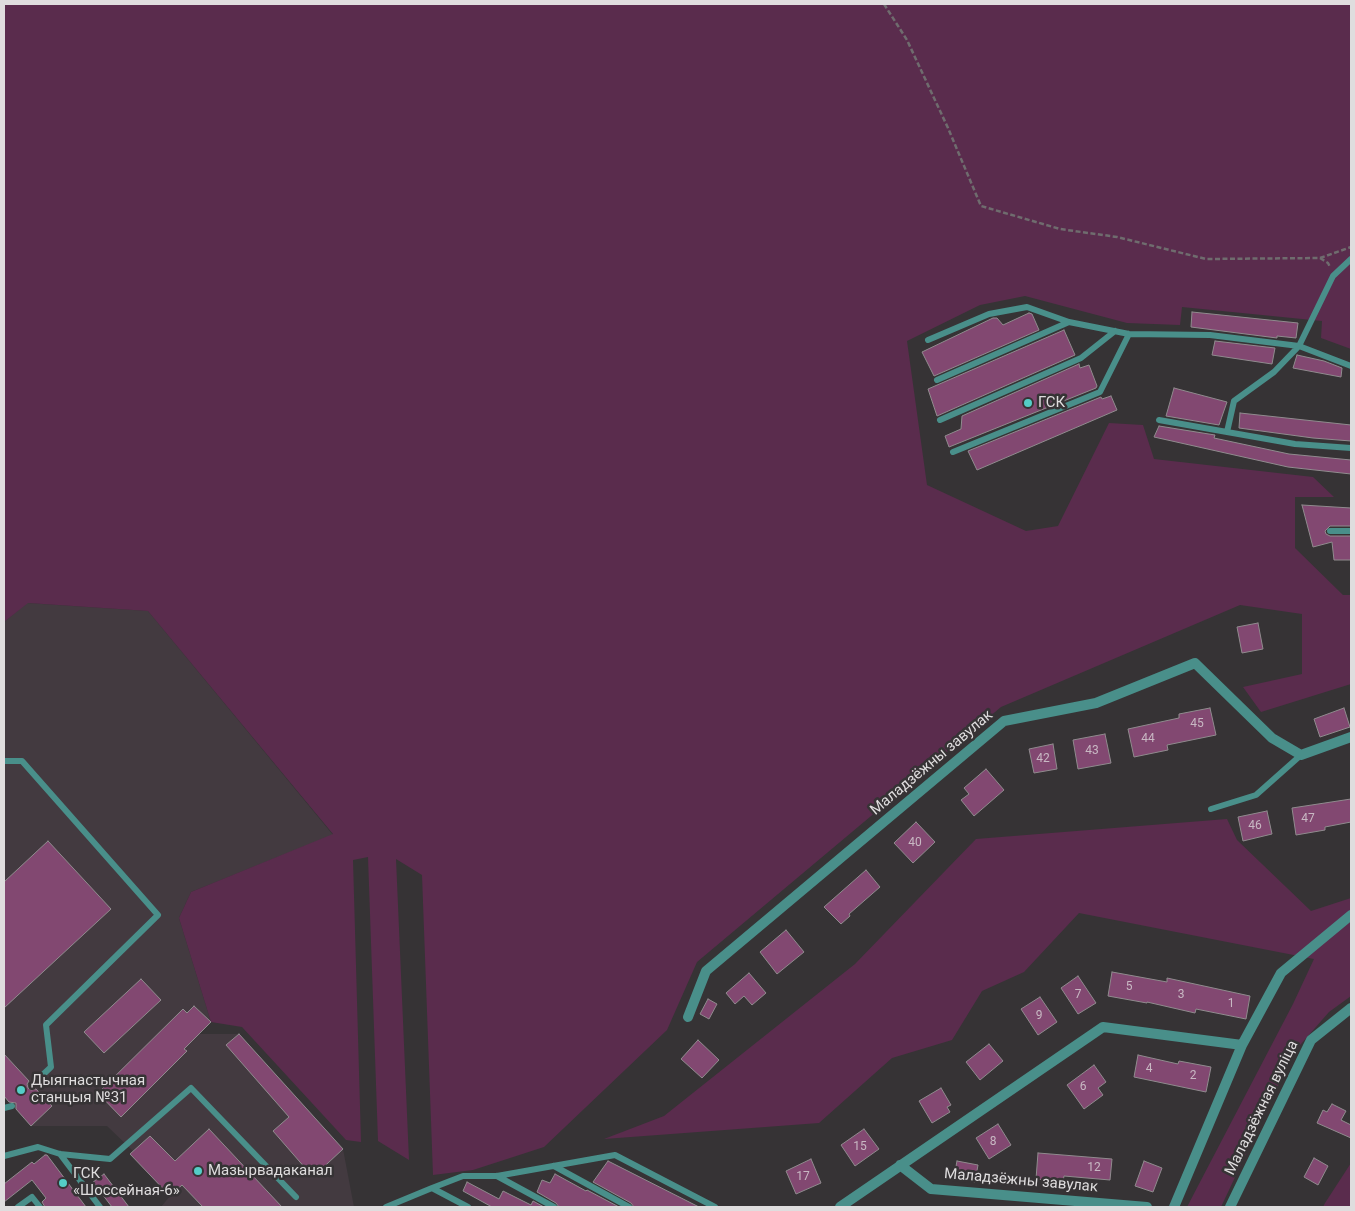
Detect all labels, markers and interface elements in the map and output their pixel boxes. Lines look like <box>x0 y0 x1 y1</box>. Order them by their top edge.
place label: ГСК <box>1038 394 1065 412</box>
marker: ГСК <box>1022 397 1034 409</box>
street label: Маладзёжны завулак <box>867 707 997 819</box>
house number: 45 <box>1190 717 1204 731</box>
house number: 44 <box>1141 732 1155 746</box>
house number: 43 <box>1085 744 1099 758</box>
house number: 42 <box>1036 752 1050 766</box>
house number: 47 <box>1301 812 1315 826</box>
house number: 46 <box>1248 819 1262 833</box>
house number: 40 <box>908 836 922 850</box>
house number: 5 <box>1126 980 1132 994</box>
house number: 7 <box>1075 988 1081 1002</box>
house number: 3 <box>1178 988 1184 1002</box>
house number: 1 <box>1228 997 1234 1011</box>
house number: 9 <box>1036 1009 1042 1023</box>
street label: Маладзёжная вуліца <box>1222 1038 1302 1178</box>
house number: 4 <box>1146 1062 1152 1076</box>
house number: 2 <box>1190 1069 1196 1083</box>
place label: Дыягнастычная станцыя №31 <box>31 1072 145 1107</box>
house number: 6 <box>1080 1080 1086 1094</box>
marker: Дыягнастычная станцыя №31 <box>15 1084 27 1096</box>
house number: 8 <box>990 1135 996 1149</box>
house number: 15 <box>853 1140 867 1154</box>
house number: 12 <box>1087 1161 1101 1175</box>
place label: Мазырвадаканал <box>208 1162 333 1180</box>
place label: ГСК «Шоссейная-6» <box>73 1165 180 1200</box>
marker: Мазырвадаканал <box>192 1165 204 1177</box>
street label: Маладзёжны завулак <box>943 1165 1099 1197</box>
house number: 17 <box>796 1170 810 1184</box>
marker: ГСК «Шоссейная-6» <box>57 1177 69 1189</box>

